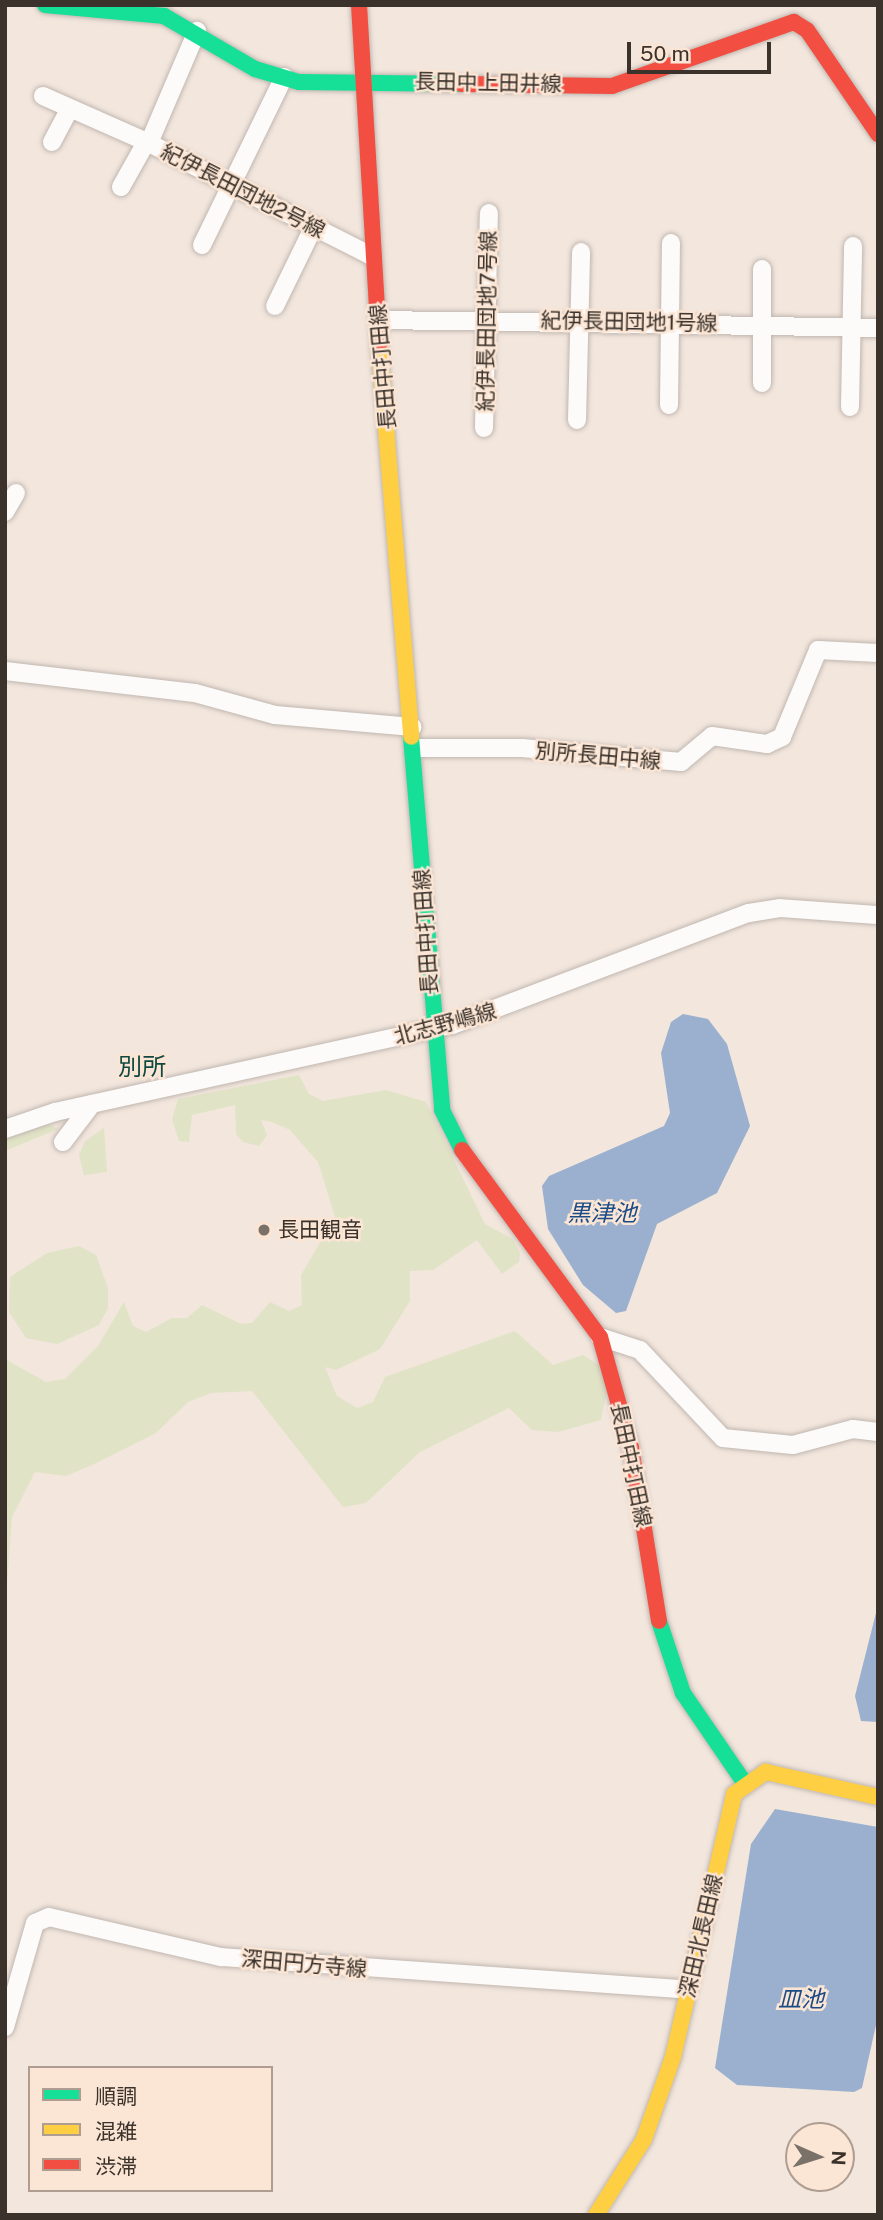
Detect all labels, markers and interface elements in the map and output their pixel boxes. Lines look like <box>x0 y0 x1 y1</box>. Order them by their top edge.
scale bar <box>631 28 774 72</box>
text: 50 m <box>640 41 690 66</box>
street label: 長田中上田井線 <box>414 69 562 97</box>
street label: 紀伊長田団地2号線 <box>157 139 329 243</box>
street label: 紀伊長田団地7号線 <box>473 230 501 412</box>
street label: 長田中打田線 <box>365 303 401 431</box>
street label: 紀伊長田団地1号線 <box>541 308 717 336</box>
street label: 別所長田中線 <box>534 738 662 774</box>
street label: 長田中打田線 <box>409 868 443 996</box>
street label: 北志野嶋線 <box>391 998 499 1050</box>
district label: 別所 <box>118 1053 166 1081</box>
water label: 黒津池 <box>568 1199 636 1227</box>
place label: 長田観音 <box>278 1217 362 1243</box>
marker: 長田観音 <box>256 1222 272 1238</box>
street label: 長田中打田線 <box>606 1401 656 1529</box>
street label: 深田北長田線 <box>675 1872 727 2000</box>
street label: 深田円方寺線 <box>240 1946 368 1982</box>
water label: 皿池 <box>778 1985 824 2013</box>
legend <box>28 2066 273 2192</box>
text: 順調 <box>95 2084 137 2109</box>
text: 混雑 <box>95 2119 137 2144</box>
north arrow <box>785 2122 855 2192</box>
text: N <box>828 2150 850 2166</box>
text: 渋滞 <box>95 2154 137 2179</box>

